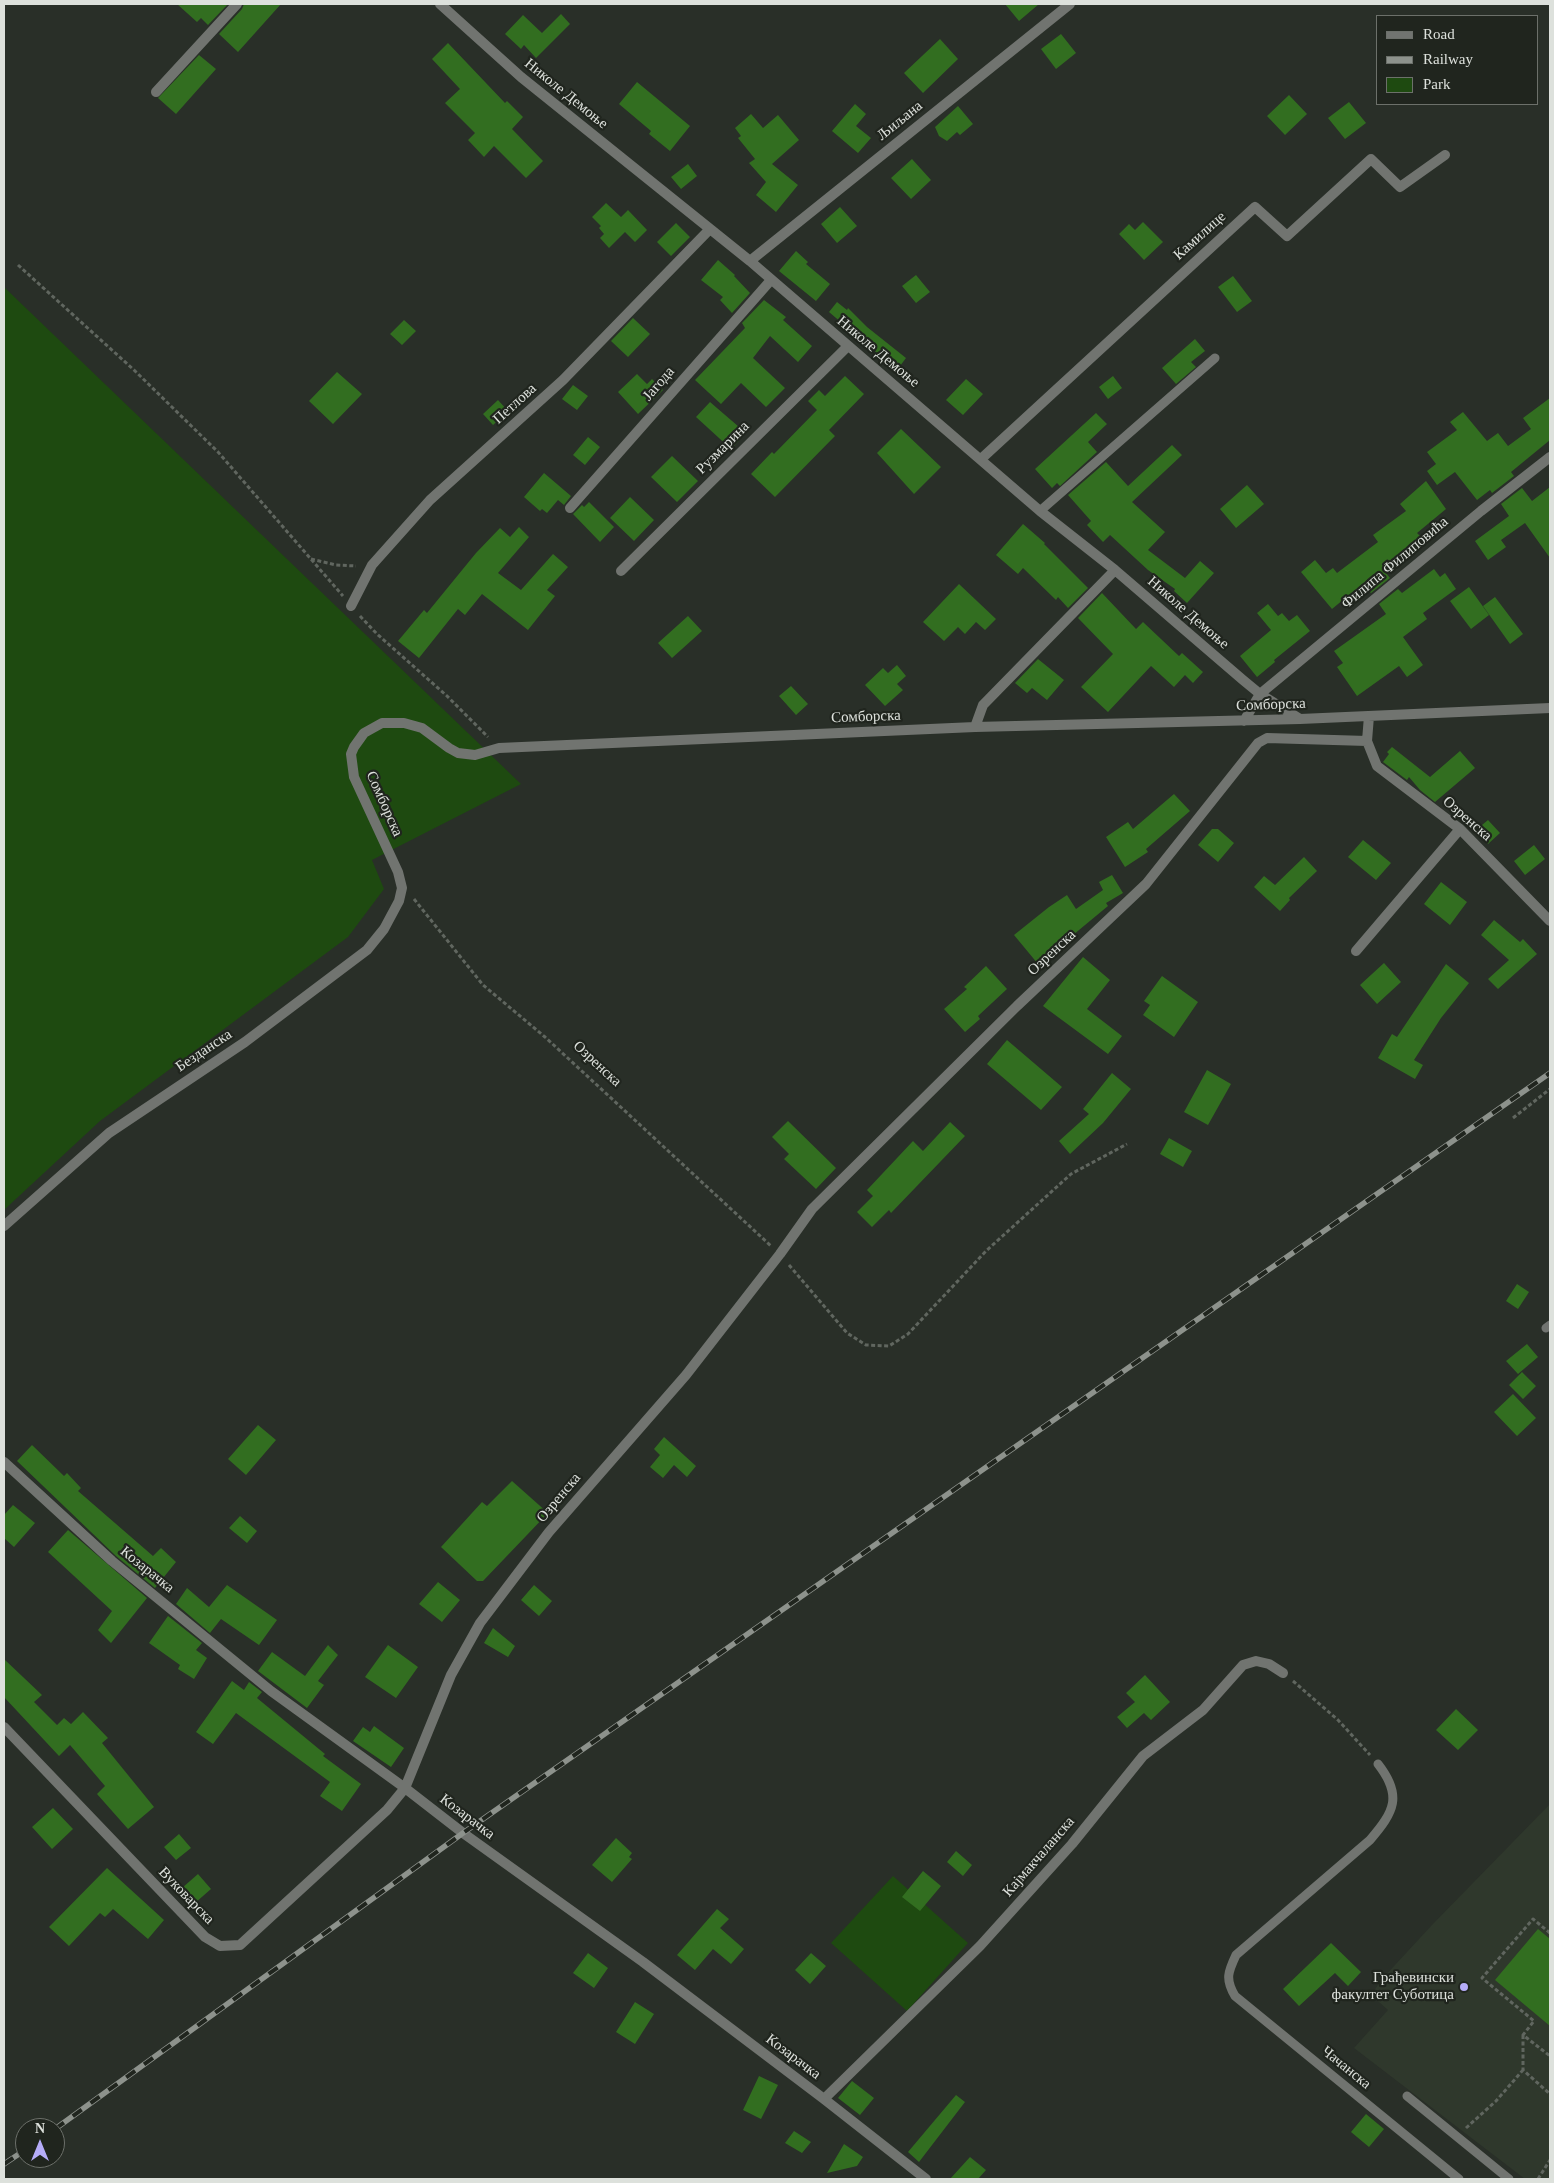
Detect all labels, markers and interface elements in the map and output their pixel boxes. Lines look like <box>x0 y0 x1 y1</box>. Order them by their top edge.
legend <box>1376 15 1539 105</box>
text: Road <box>1423 26 1455 42</box>
text: Railway <box>1423 51 1473 67</box>
street label: Николе Демоње <box>521 55 611 133</box>
text: Park <box>1423 76 1451 92</box>
street label: Љиљана <box>874 97 926 145</box>
street label: Камилице <box>1170 208 1230 264</box>
street label: Николе Демоње <box>833 312 923 392</box>
street label: Јагода <box>639 363 679 405</box>
street label: Петлова <box>490 380 540 428</box>
street label: Рузмарина <box>693 418 753 478</box>
street label: Филипа Филиповића <box>1338 513 1452 613</box>
street label: Николе Демоње <box>1144 573 1232 653</box>
street label: Сомборска <box>1236 695 1306 715</box>
street label: Сомборска <box>831 707 901 727</box>
street label: Сомборска <box>362 768 406 840</box>
street label: Озренска <box>1439 793 1495 845</box>
street label: Озренска <box>1024 926 1080 980</box>
street label: Безданска <box>173 1026 235 1076</box>
street label: Озренска <box>569 1037 625 1091</box>
street label: Озренска <box>533 1469 585 1527</box>
street label: Козарачка <box>116 1543 178 1597</box>
street label: Козарачка <box>436 1791 498 1843</box>
street label: Кајмакчаланска <box>999 1813 1079 1901</box>
street label: Вуковарска <box>154 1864 218 1928</box>
place label: Грађевински факултет Суботица <box>1332 1969 1454 2004</box>
marker: Грађевински факултет Суботица <box>1458 1981 1470 1993</box>
street label: Козарачка <box>762 2031 824 2083</box>
street label: Чачанска <box>1318 2043 1374 2093</box>
north arrow <box>15 2118 65 2168</box>
text: N <box>35 2121 45 2136</box>

